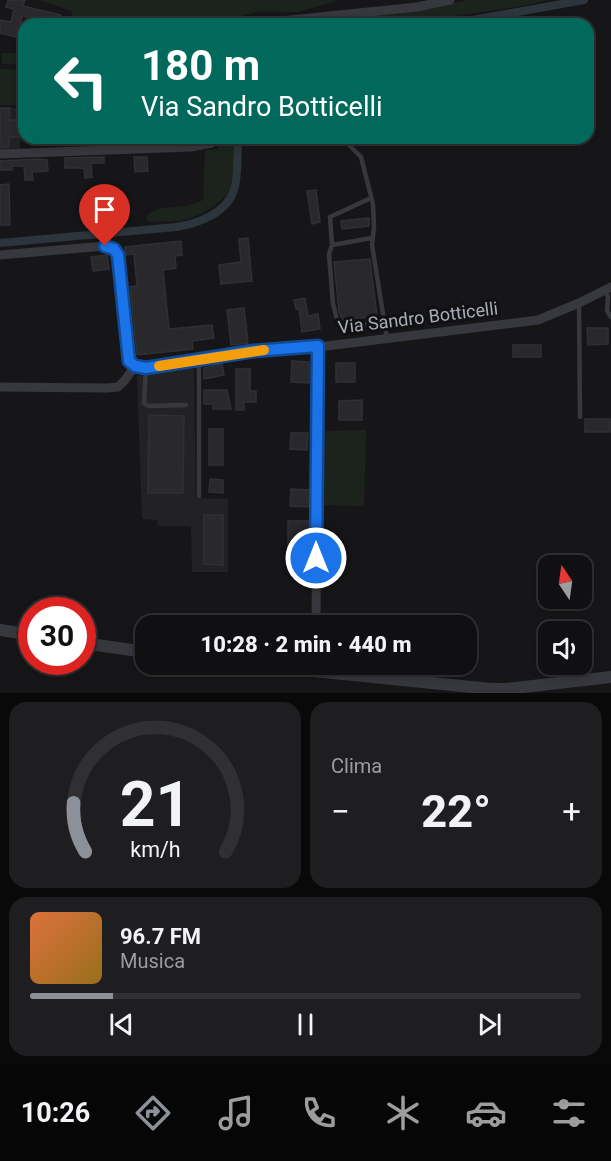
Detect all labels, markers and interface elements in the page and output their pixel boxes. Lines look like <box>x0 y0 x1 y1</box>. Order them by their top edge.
text: 180 m <box>141 41 260 90</box>
icon: left <box>42 42 120 120</box>
text: Via Sandro Botticelli <box>141 91 383 123</box>
pin <box>79 184 130 246</box>
icon: arrive <box>88 193 121 226</box>
street label: Via Sandro Botticelli <box>337 297 499 338</box>
position arrow <box>284 526 348 590</box>
north arrow <box>538 555 592 609</box>
map controls <box>538 555 592 675</box>
speed limit sign: 30 <box>18 597 96 675</box>
button: sound <box>538 621 592 675</box>
text: 10:28 · 2 min · 440 m <box>201 632 411 657</box>
text: Clima <box>331 754 382 778</box>
text: 21 <box>119 768 191 841</box>
text: 22° <box>421 785 491 838</box>
text: − <box>331 792 350 831</box>
text: + <box>562 792 581 831</box>
text: km/h <box>130 837 180 862</box>
text: 96.7 FM <box>120 924 201 949</box>
text: Musica <box>120 949 185 973</box>
icon: previous <box>105 1008 138 1041</box>
icon: pause <box>289 1008 322 1041</box>
icon: next <box>473 1008 506 1041</box>
icon: directions <box>132 1092 174 1134</box>
icon: music <box>215 1092 257 1134</box>
icon: phone <box>298 1092 340 1134</box>
icon: climate <box>382 1092 424 1134</box>
icon: car <box>465 1092 507 1134</box>
icon: filters <box>548 1092 590 1134</box>
text: 10:26 <box>21 1097 90 1129</box>

